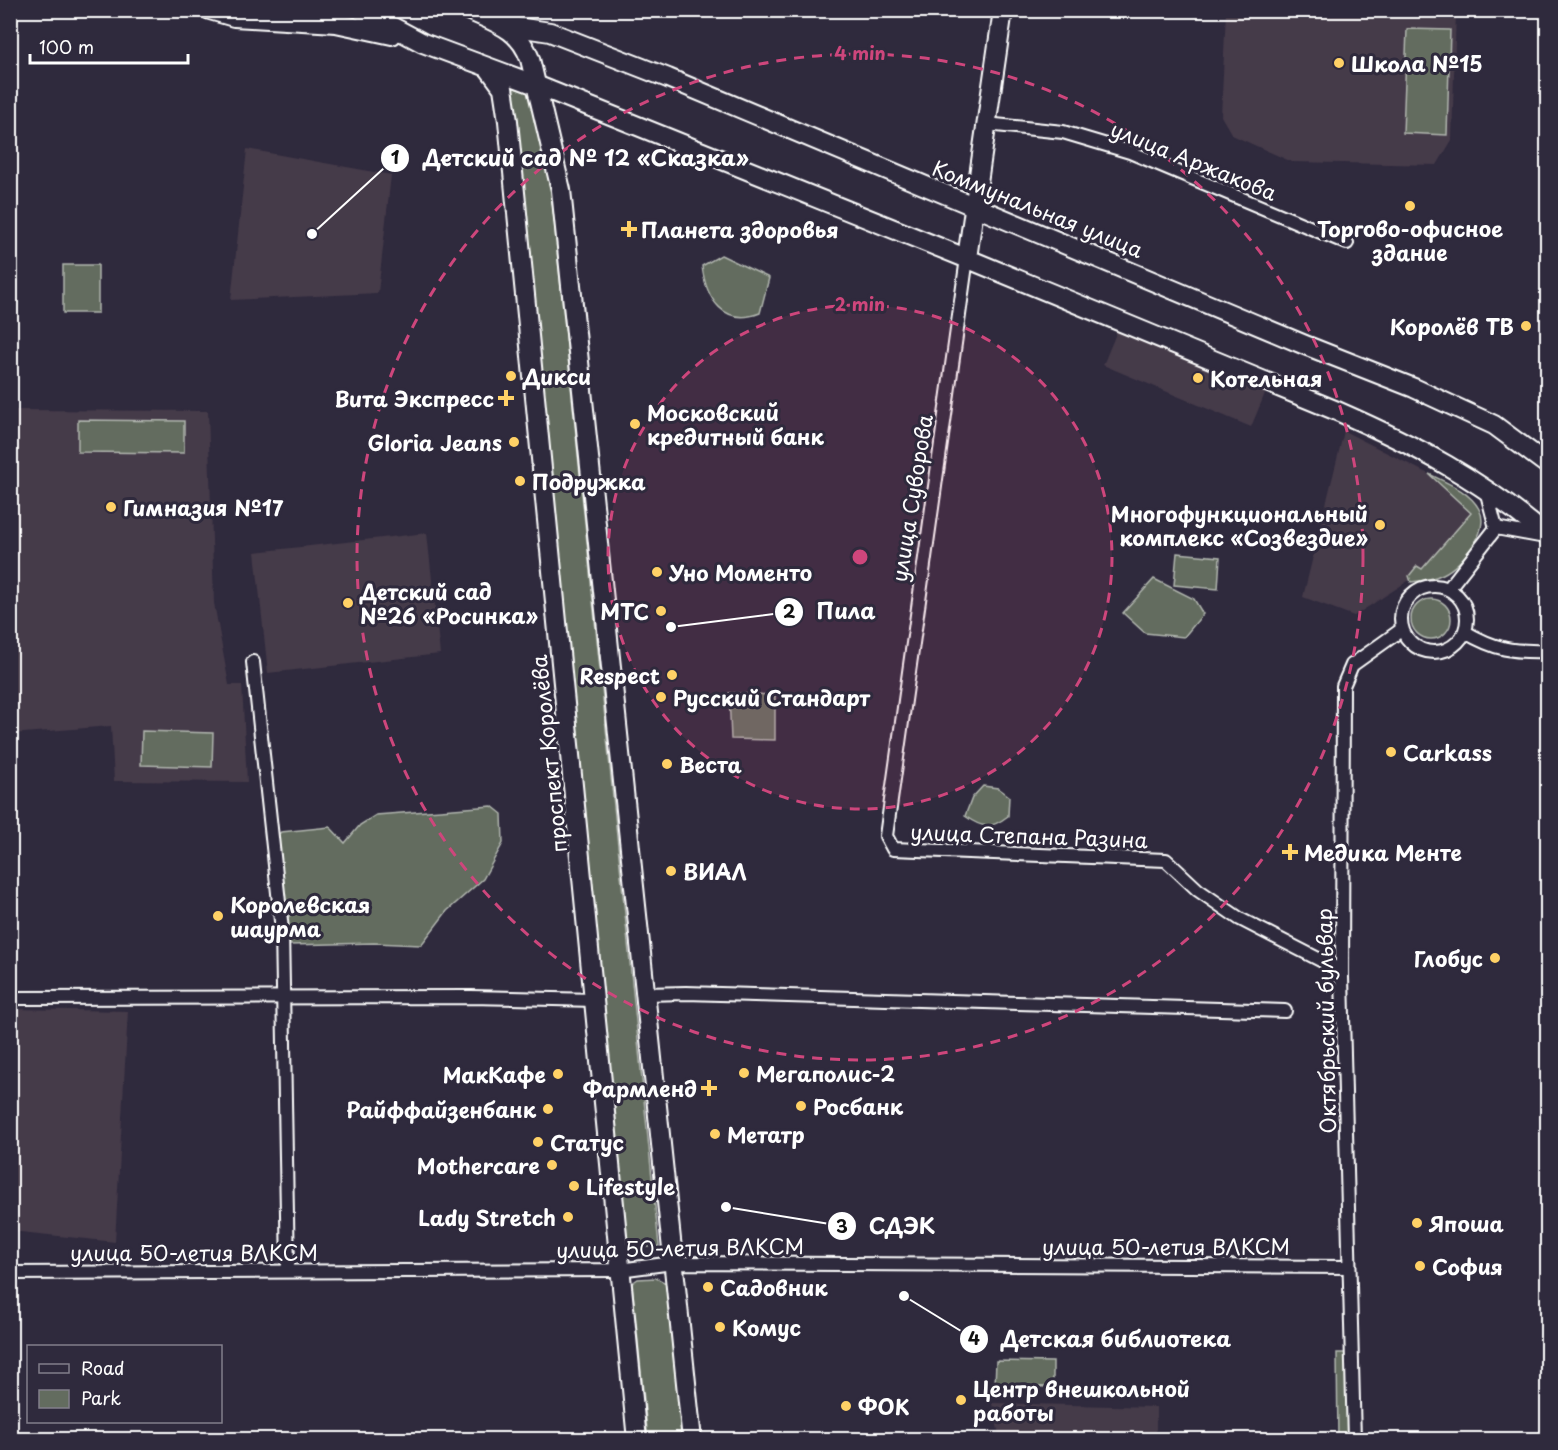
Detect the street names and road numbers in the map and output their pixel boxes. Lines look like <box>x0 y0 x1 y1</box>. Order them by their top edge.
street label: улица Аржакова <box>1106 112 1282 208</box>
street label: Коммунальная улица <box>928 151 1149 265</box>
street label: улица Суворова <box>882 412 940 584</box>
street label: проспект Королёва <box>522 654 574 854</box>
street label: улица Степана Разина <box>910 815 1149 855</box>
street label: Октябрьский бульвар <box>1307 908 1343 1134</box>
street label: улица 50-летия ВЛКСМ <box>556 1229 804 1265</box>
street label: улица 50-летия ВЛКСМ <box>1042 1230 1290 1262</box>
street label: улица 50-летия ВЛКСМ <box>70 1236 318 1268</box>

